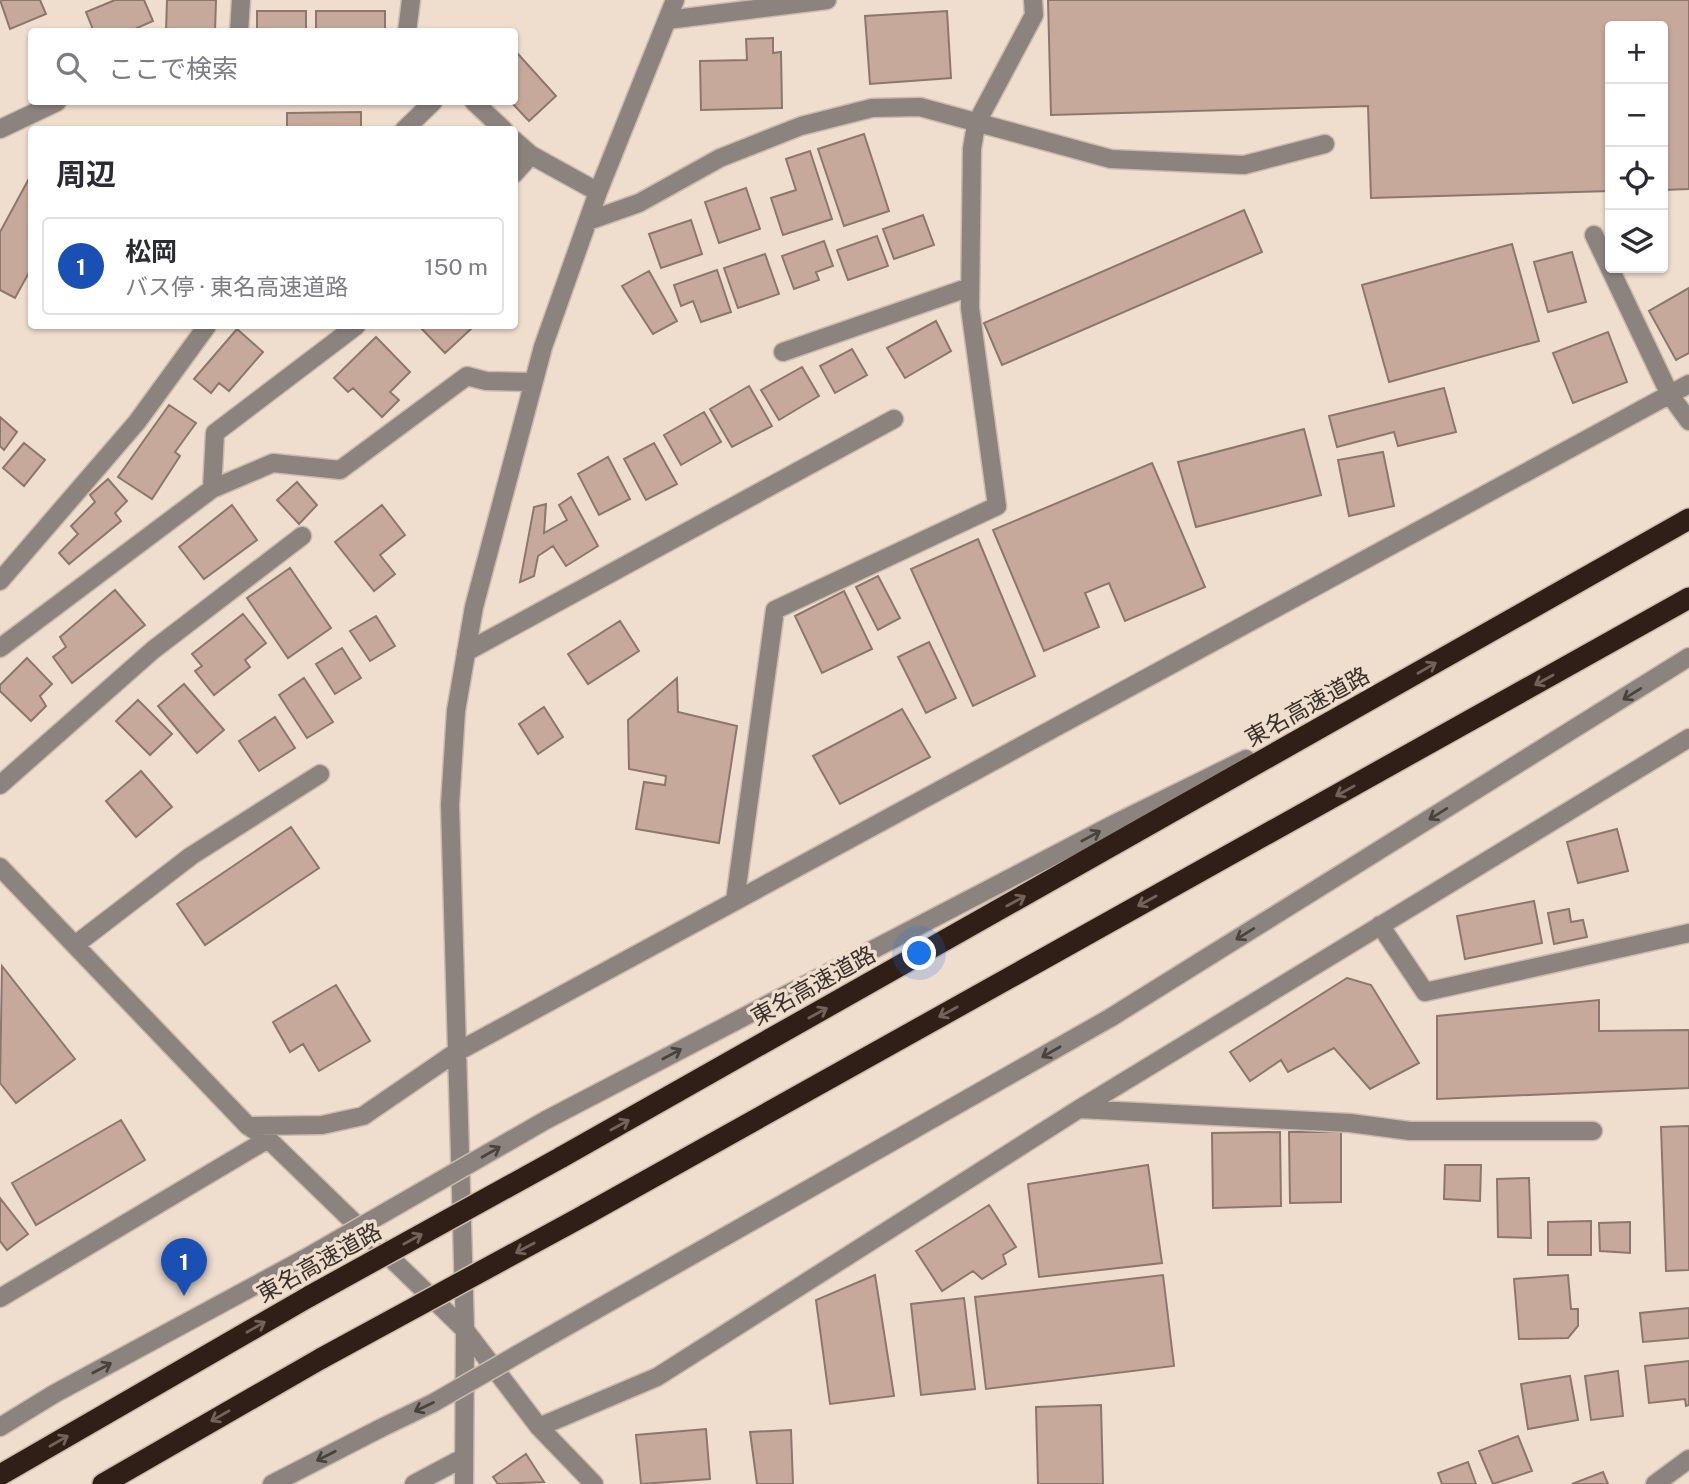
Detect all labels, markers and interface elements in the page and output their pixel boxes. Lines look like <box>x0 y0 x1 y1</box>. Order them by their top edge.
map controls <box>1605 21 1668 273</box>
button: + <box>1605 21 1668 84</box>
search box <box>28 28 518 105</box>
icon: search <box>52 48 90 86</box>
text: ここで検索 <box>108 53 238 84</box>
button: − <box>1605 84 1668 147</box>
button: locate <box>1605 147 1668 210</box>
text: 周辺 <box>56 156 116 192</box>
button: layers <box>1605 210 1668 273</box>
text: 松岡 <box>125 236 177 267</box>
text: 1 <box>76 253 86 280</box>
text: 150 m <box>424 253 488 280</box>
text: バス停 · 東名高速道路 <box>125 273 348 300</box>
street label: 東名高速道路 <box>1240 661 1374 751</box>
one-way arrow <box>1416 661 1437 674</box>
one-way arrow <box>1534 674 1555 687</box>
one-way arrow <box>1622 688 1642 702</box>
one-way arrow <box>1336 784 1356 798</box>
one-way arrow <box>1429 808 1449 822</box>
one-way arrow <box>1080 829 1101 842</box>
one-way arrow <box>1005 894 1025 908</box>
one-way arrow <box>1137 895 1157 909</box>
one-way arrow <box>1236 928 1256 942</box>
your location <box>902 936 936 970</box>
street label: 東名高速道路 <box>746 940 880 1030</box>
one-way arrow <box>807 1006 827 1020</box>
one-way arrow <box>938 1006 959 1019</box>
one-way arrow <box>1041 1045 1061 1059</box>
one-way arrow <box>661 1047 682 1061</box>
one-way arrow <box>609 1118 629 1132</box>
one-way arrow <box>480 1145 500 1159</box>
street label: 東名高速道路 <box>252 1217 386 1307</box>
one-way arrow <box>402 1232 423 1245</box>
pin: 1 <box>161 1238 207 1296</box>
one-way arrow <box>516 1241 536 1255</box>
one-way arrow <box>246 1320 266 1334</box>
one-way arrow <box>91 1361 111 1375</box>
one-way arrow <box>414 1400 435 1414</box>
one-way arrow <box>211 1410 231 1424</box>
one-way arrow <box>48 1434 69 1447</box>
one-way arrow <box>317 1449 337 1463</box>

